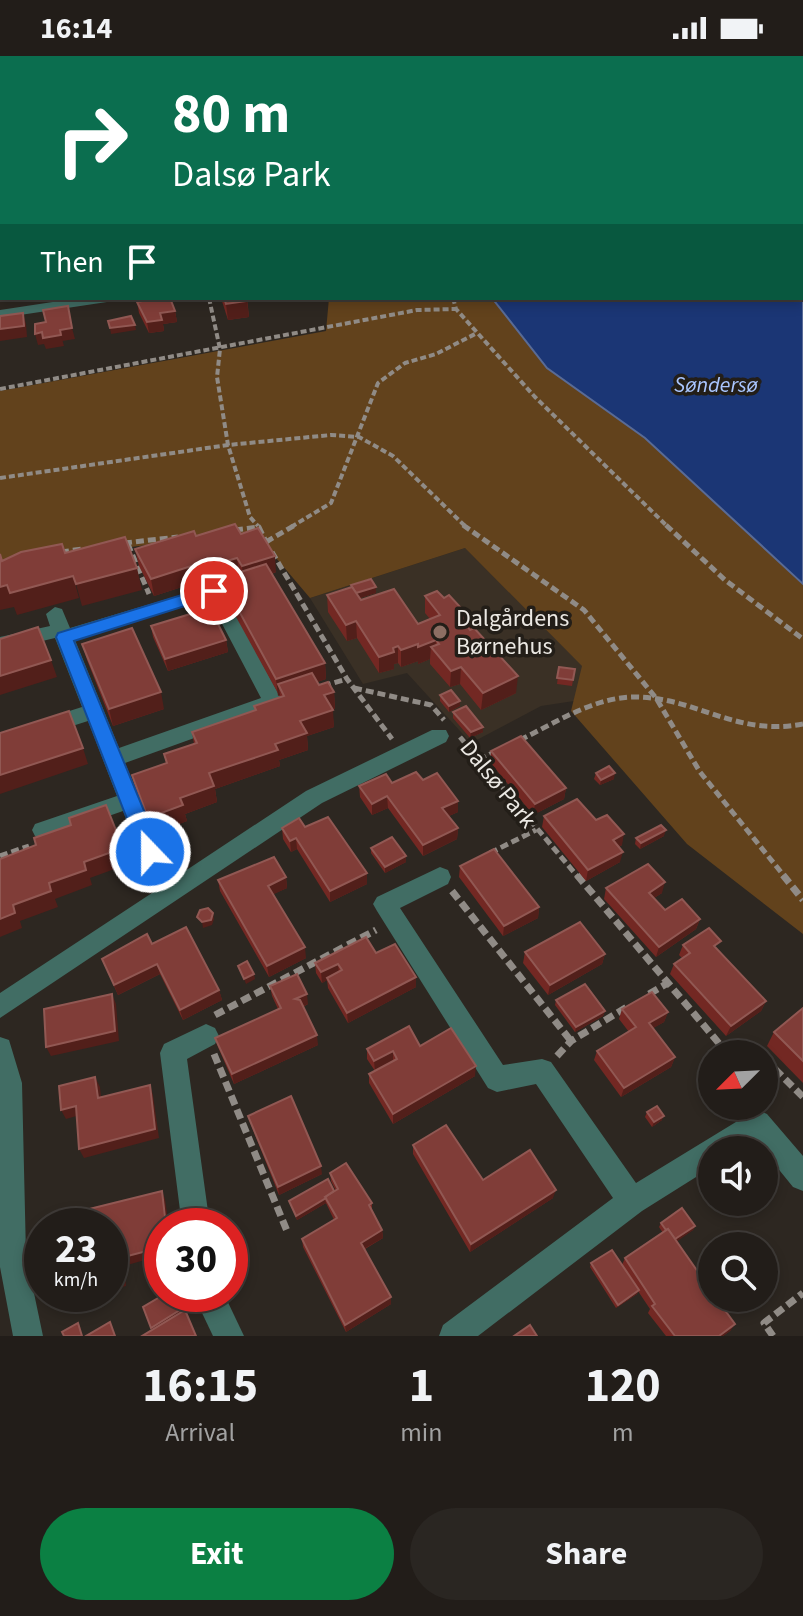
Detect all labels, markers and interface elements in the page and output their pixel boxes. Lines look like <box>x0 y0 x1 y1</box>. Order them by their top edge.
text: 16:14 <box>40 7 112 50</box>
text: 80 m <box>172 75 290 154</box>
icon: right <box>40 88 144 192</box>
text: Dalsø Park <box>172 149 331 200</box>
icon: arrive <box>120 240 164 284</box>
text: Then <box>40 241 104 284</box>
water label: Søndersø <box>674 369 759 401</box>
pin <box>180 557 248 625</box>
icon: arrive <box>192 569 236 613</box>
place label: Dalgårdens Børnehus <box>456 601 569 664</box>
marker: Dalgårdens Børnehus <box>431 623 449 641</box>
street label: Dalsø Park <box>451 732 545 836</box>
position arrow <box>108 810 192 894</box>
north arrow <box>698 1040 778 1120</box>
map controls <box>698 1040 778 1312</box>
button: sound <box>698 1136 778 1216</box>
speed limit sign: 30 <box>144 1208 248 1312</box>
text: 23 <box>55 1221 97 1278</box>
button: search <box>698 1232 778 1312</box>
text: km/h <box>54 1266 98 1294</box>
text: 16:15 <box>142 1352 258 1420</box>
text: 1 <box>409 1352 434 1420</box>
text: 120 <box>585 1352 661 1420</box>
text: Arrival <box>165 1414 235 1451</box>
text: min <box>400 1414 442 1451</box>
text: m <box>612 1414 633 1451</box>
button: Exit <box>40 1508 394 1600</box>
button: Share <box>410 1508 763 1600</box>

